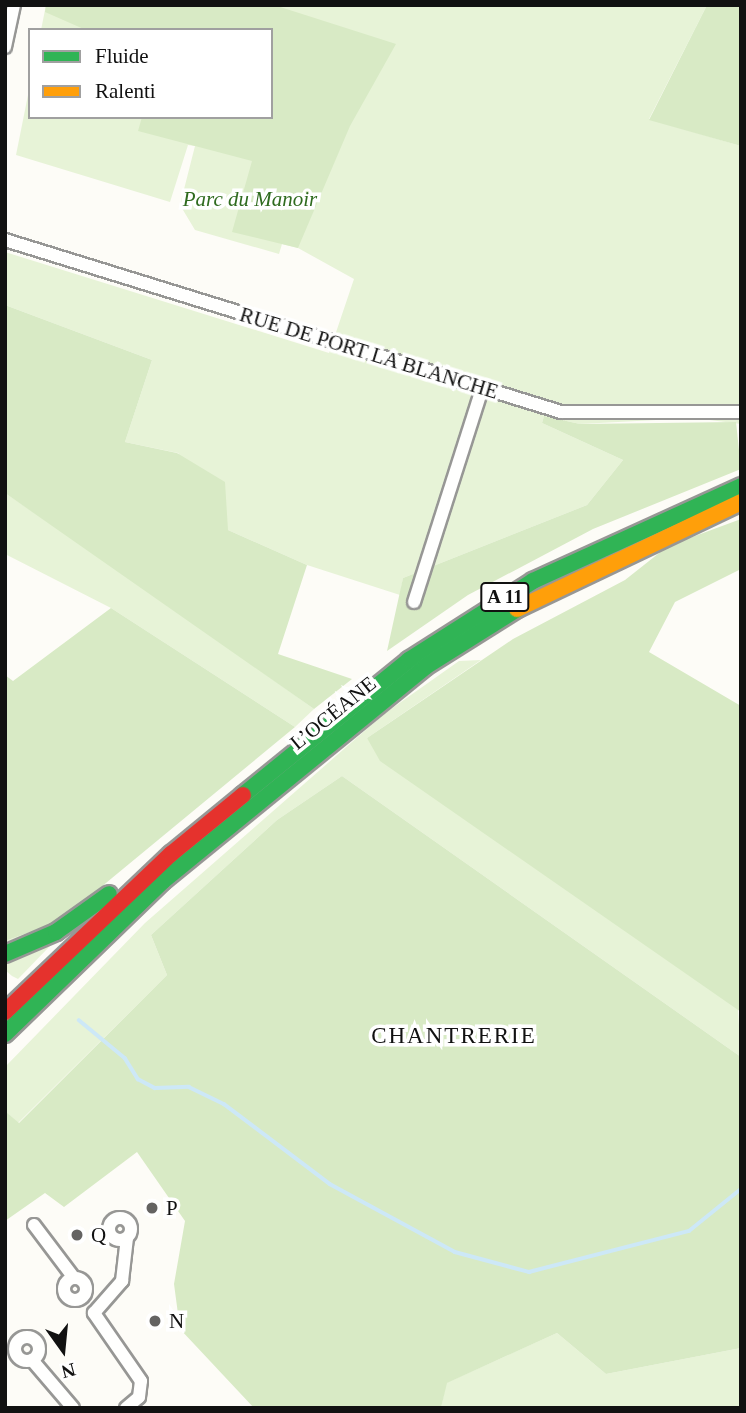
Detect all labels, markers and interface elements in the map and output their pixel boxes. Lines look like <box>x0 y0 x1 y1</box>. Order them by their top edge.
legend <box>28 28 273 119</box>
text: Fluide <box>95 44 149 68</box>
text: Ralenti <box>95 79 156 103</box>
park label: Parc du Manoir <box>183 186 317 212</box>
street label: RUE DE PORT LA BLANCHE <box>236 301 502 405</box>
road number: A 11 <box>479 582 531 612</box>
street label: L’OCÉANE <box>285 671 381 755</box>
district label: CHANTRERIE <box>372 1022 536 1050</box>
place label: P <box>166 1195 178 1221</box>
marker: P <box>144 1200 160 1216</box>
place label: Q <box>91 1222 106 1248</box>
marker: Q <box>69 1227 85 1243</box>
place label: N <box>169 1308 184 1334</box>
marker: N <box>147 1313 163 1329</box>
north arrow <box>28 1315 98 1385</box>
text: N <box>59 1359 78 1383</box>

